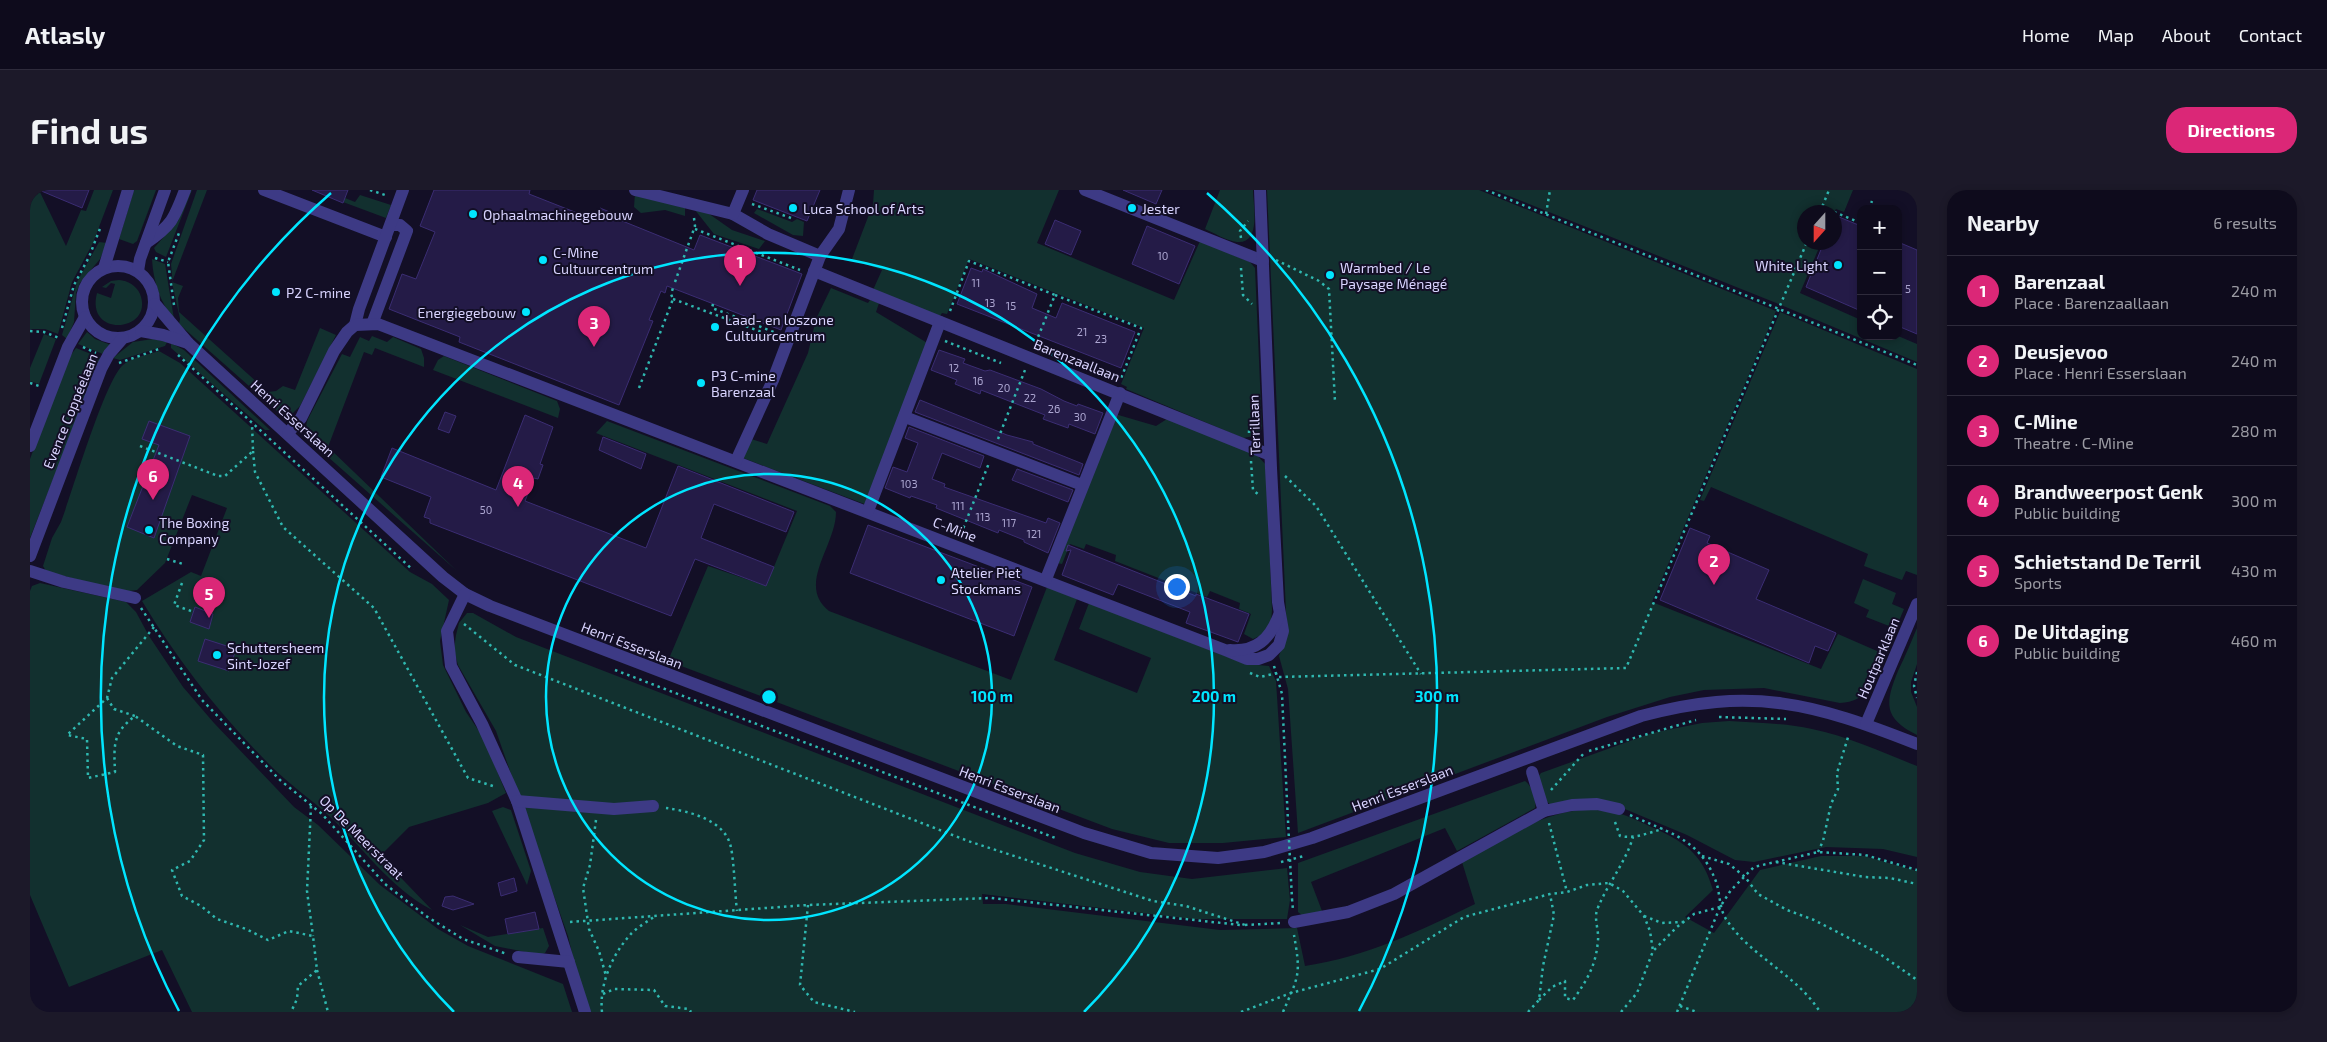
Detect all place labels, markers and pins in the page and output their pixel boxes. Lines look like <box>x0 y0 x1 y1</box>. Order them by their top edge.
place label: Luca School of Arts <box>803 200 924 217</box>
place label: Jester <box>1142 200 1180 217</box>
marker: Luca School of Arts <box>787 202 799 214</box>
marker: Jester <box>1126 202 1138 214</box>
place label: Ophaalmachinegebouw <box>483 206 633 223</box>
marker: Ophaalmachinegebouw <box>467 208 479 220</box>
place label: C-Mine Cultuurcentrum <box>553 244 653 277</box>
pin: 1 <box>724 245 756 286</box>
marker: C-Mine Cultuurcentrum <box>537 254 549 266</box>
place label: White Light <box>1755 257 1828 274</box>
place label: Warmbed / Le Paysage Ménagé <box>1340 259 1447 292</box>
marker: White Light <box>1832 259 1844 271</box>
marker: Warmbed / Le Paysage Ménagé <box>1324 269 1336 281</box>
place label: P2 C-mine <box>286 284 351 301</box>
marker: P2 C-mine <box>270 286 282 298</box>
place label: Energiegebouw <box>417 304 516 321</box>
marker: Energiegebouw <box>520 306 532 318</box>
pin: 3 <box>578 306 610 347</box>
place label: Laad- en loszone Cultuurcentrum <box>725 311 834 344</box>
marker: Laad- en loszone Cultuurcentrum <box>709 321 721 333</box>
place label: P3 C-mine Barenzaal <box>711 367 776 400</box>
marker: P3 C-mine Barenzaal <box>695 377 707 389</box>
pin: 6 <box>137 459 169 500</box>
pin: 4 <box>502 466 534 507</box>
place label: The Boxing Company <box>159 514 229 547</box>
marker: The Boxing Company <box>143 524 155 536</box>
pin: 2 <box>1698 544 1730 585</box>
place label: Atelier Piet Stockmans <box>951 564 1021 597</box>
marker: Atelier Piet Stockmans <box>935 574 947 586</box>
pin: 5 <box>193 577 225 618</box>
place label: Schuttersheem Sint-Jozef <box>227 639 324 672</box>
marker: Schuttersheem Sint-Jozef <box>211 649 223 661</box>
centre of rings <box>760 688 778 706</box>

